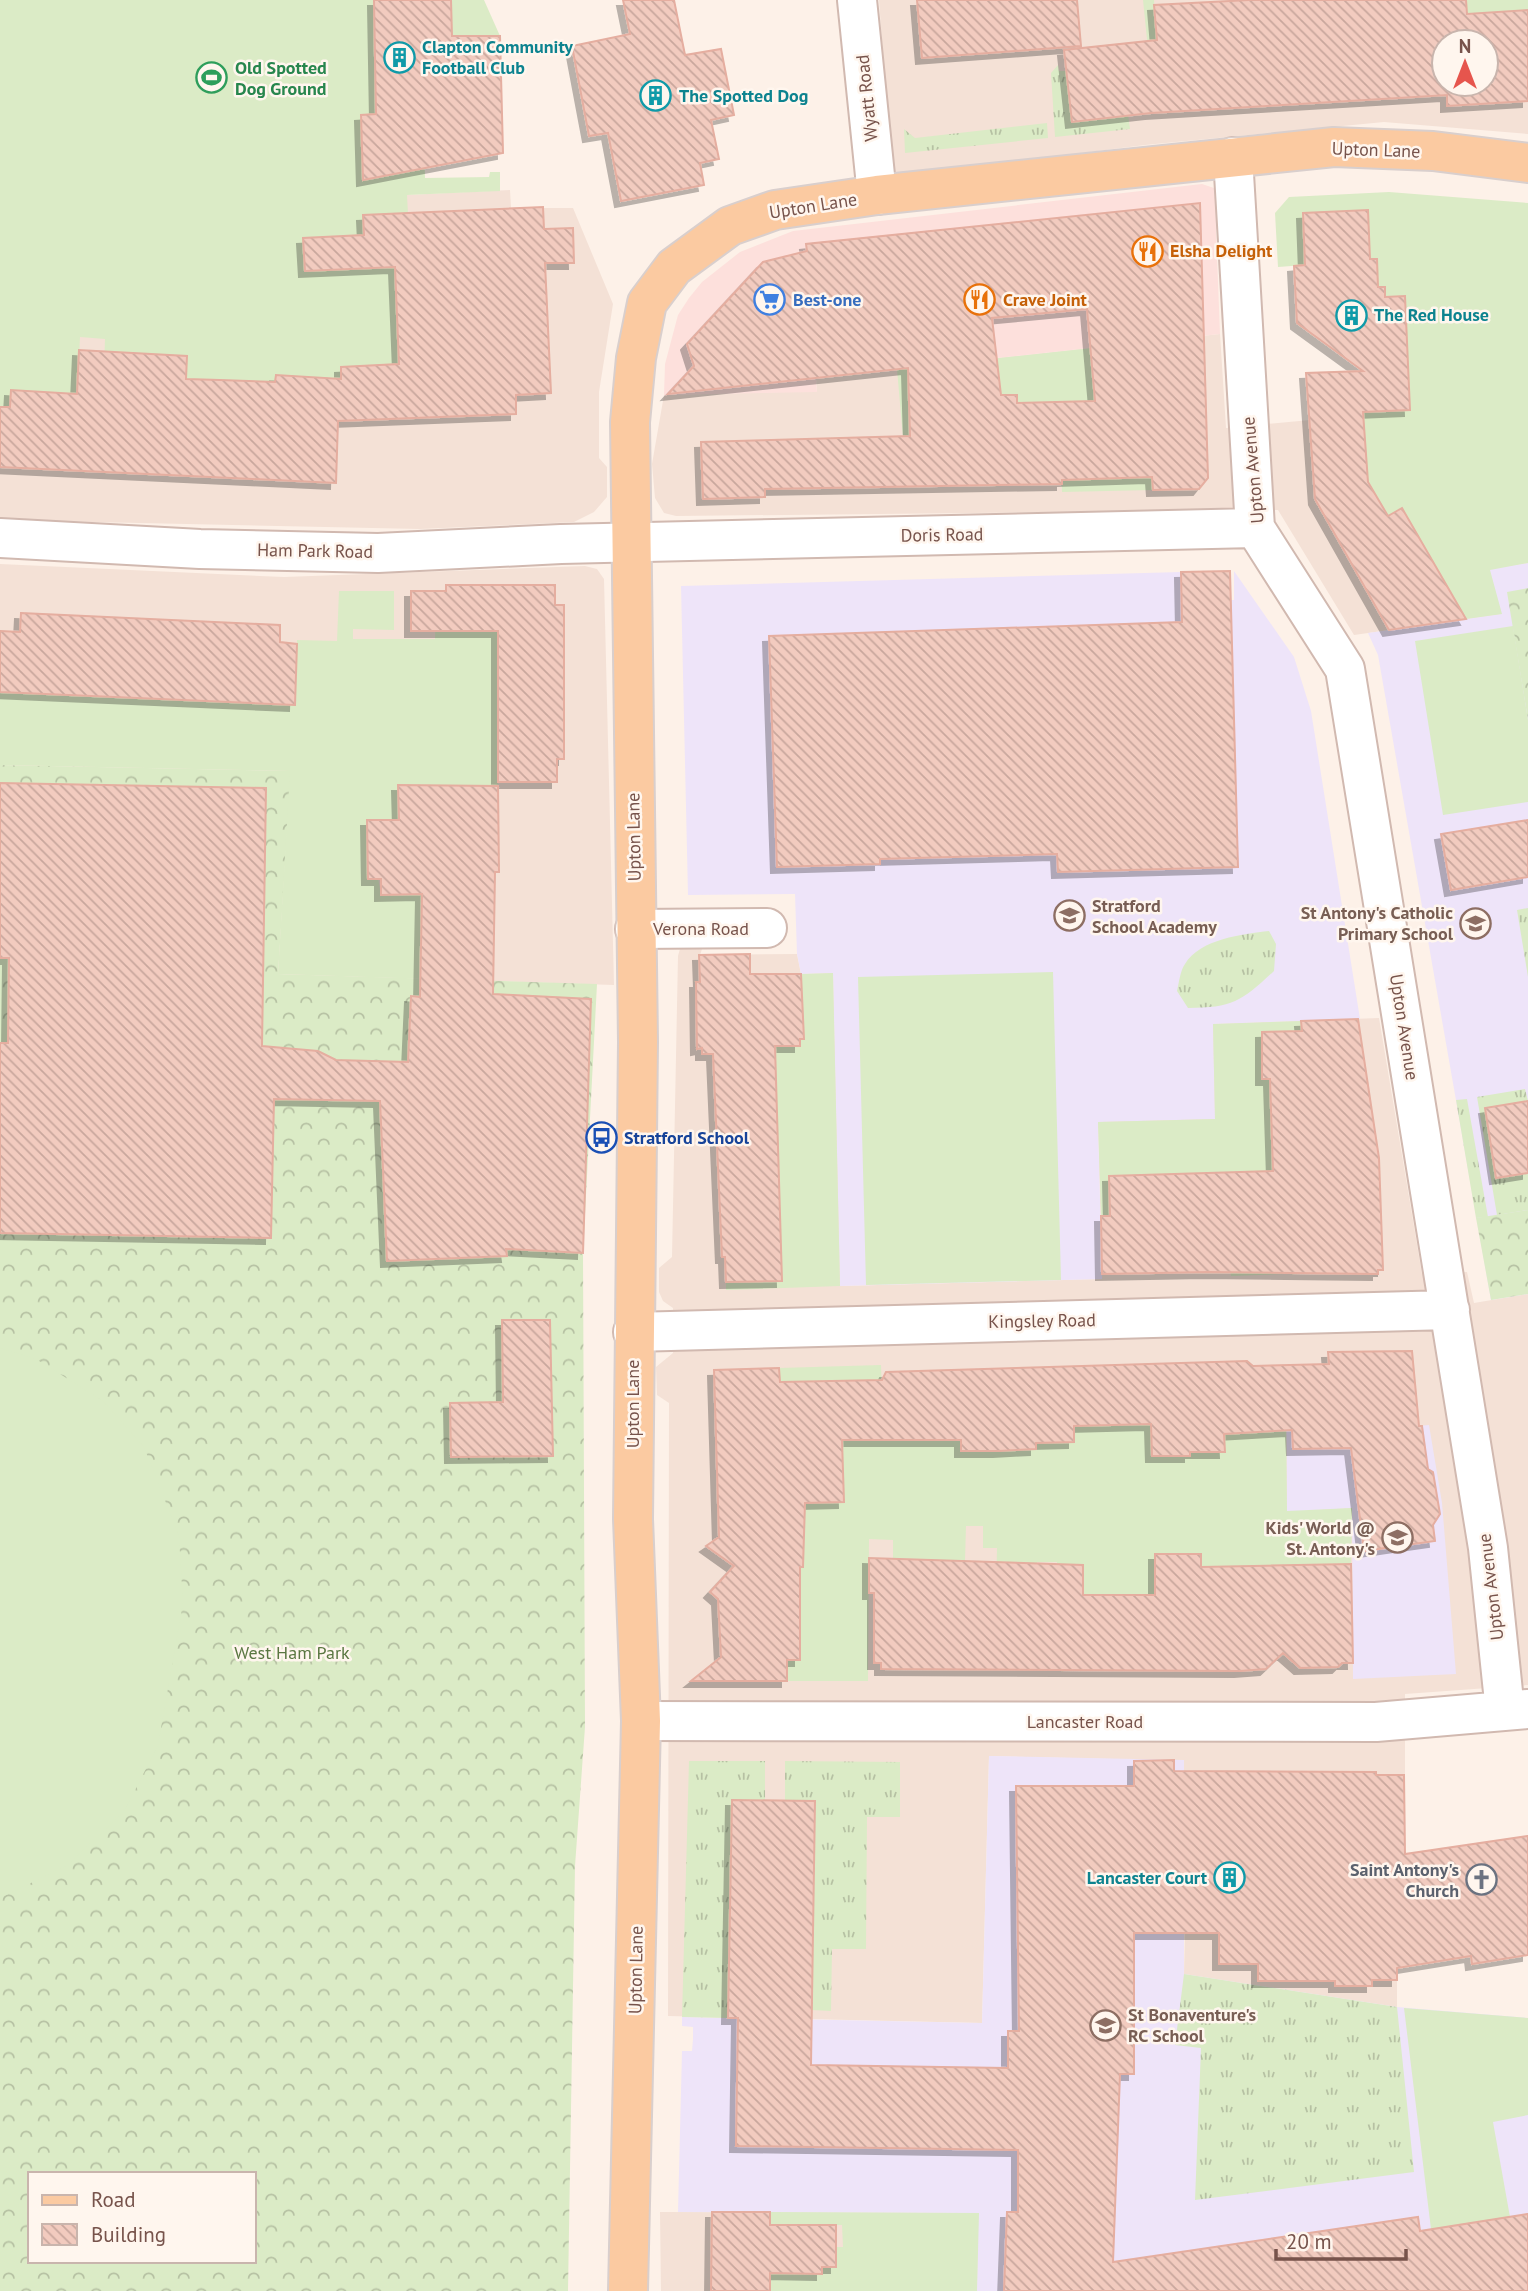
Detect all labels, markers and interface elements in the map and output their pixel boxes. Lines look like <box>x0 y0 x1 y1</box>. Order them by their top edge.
north arrow <box>1430 28 1500 98</box>
text: N <box>1459 34 1471 58</box>
place label: Clapton Community Football Club <box>422 35 573 79</box>
building icon: Clapton Community Football Club <box>382 40 416 74</box>
street label: Wyatt Road <box>851 54 882 143</box>
place label: Old Spotted Dog Ground <box>235 56 327 100</box>
sports icon: Old Spotted Dog Ground <box>195 61 229 95</box>
building icon: The Spotted Dog <box>639 79 673 113</box>
place label: The Spotted Dog <box>679 84 808 107</box>
street label: Upton Lane <box>1331 136 1421 163</box>
street label: Upton Lane <box>767 187 858 224</box>
restaurant icon: Elsha Delight <box>1130 234 1164 268</box>
place label: Elsha Delight <box>1170 239 1273 262</box>
supermarket icon: Best-one <box>753 283 787 317</box>
restaurant icon: Crave Joint <box>963 283 997 317</box>
place label: Best-one <box>793 288 861 311</box>
place label: Crave Joint <box>1003 288 1088 311</box>
building icon: The Red House <box>1334 298 1368 332</box>
place label: The Red House <box>1374 303 1489 326</box>
street label: Upton Avenue <box>1236 416 1269 525</box>
street label: Doris Road <box>900 522 984 547</box>
street label: Ham Park Road <box>257 538 373 563</box>
street label: Upton Lane <box>621 793 646 881</box>
place label: Stratford School Academy <box>1092 894 1217 938</box>
school or university icon: Stratford School Academy <box>1052 899 1086 933</box>
place label: St Antony's Catholic Primary School <box>1301 901 1454 945</box>
school or university icon: St Antony's Catholic Primary School <box>1459 906 1493 940</box>
street label: Verona Road <box>652 917 749 940</box>
street label: Upton Avenue <box>1385 972 1424 1082</box>
bus stop icon: Stratford School <box>584 1121 618 1155</box>
place label: Stratford School <box>624 1126 750 1149</box>
street label: Kingsley Road <box>988 1308 1096 1333</box>
street label: Upton Lane <box>621 1360 644 1448</box>
place label: Kids' World @ St. Antony's <box>1266 1516 1375 1560</box>
school or university icon: Kids' World @ St. Antony's <box>1381 1521 1415 1555</box>
street label: Upton Avenue <box>1473 1532 1508 1642</box>
park label: West Ham Park <box>234 1641 350 1664</box>
street label: Lancaster Road <box>1027 1710 1143 1733</box>
place label: Saint Antony's Church <box>1350 1858 1459 1902</box>
building icon: Lancaster Court <box>1213 1861 1247 1895</box>
church icon: Saint Antony's Church <box>1465 1863 1499 1897</box>
place label: Lancaster Court <box>1087 1866 1208 1889</box>
street label: Upton Lane <box>623 1926 648 2014</box>
place label: St Bonaventure's RC School <box>1128 2003 1257 2047</box>
school or university icon: St Bonaventure's RC School <box>1088 2008 1122 2042</box>
legend <box>28 2172 256 2263</box>
text: Road <box>91 2186 135 2213</box>
scale bar <box>1276 2218 1406 2262</box>
text: Building <box>91 2221 166 2248</box>
text: 20 m <box>1286 2228 1332 2255</box>

